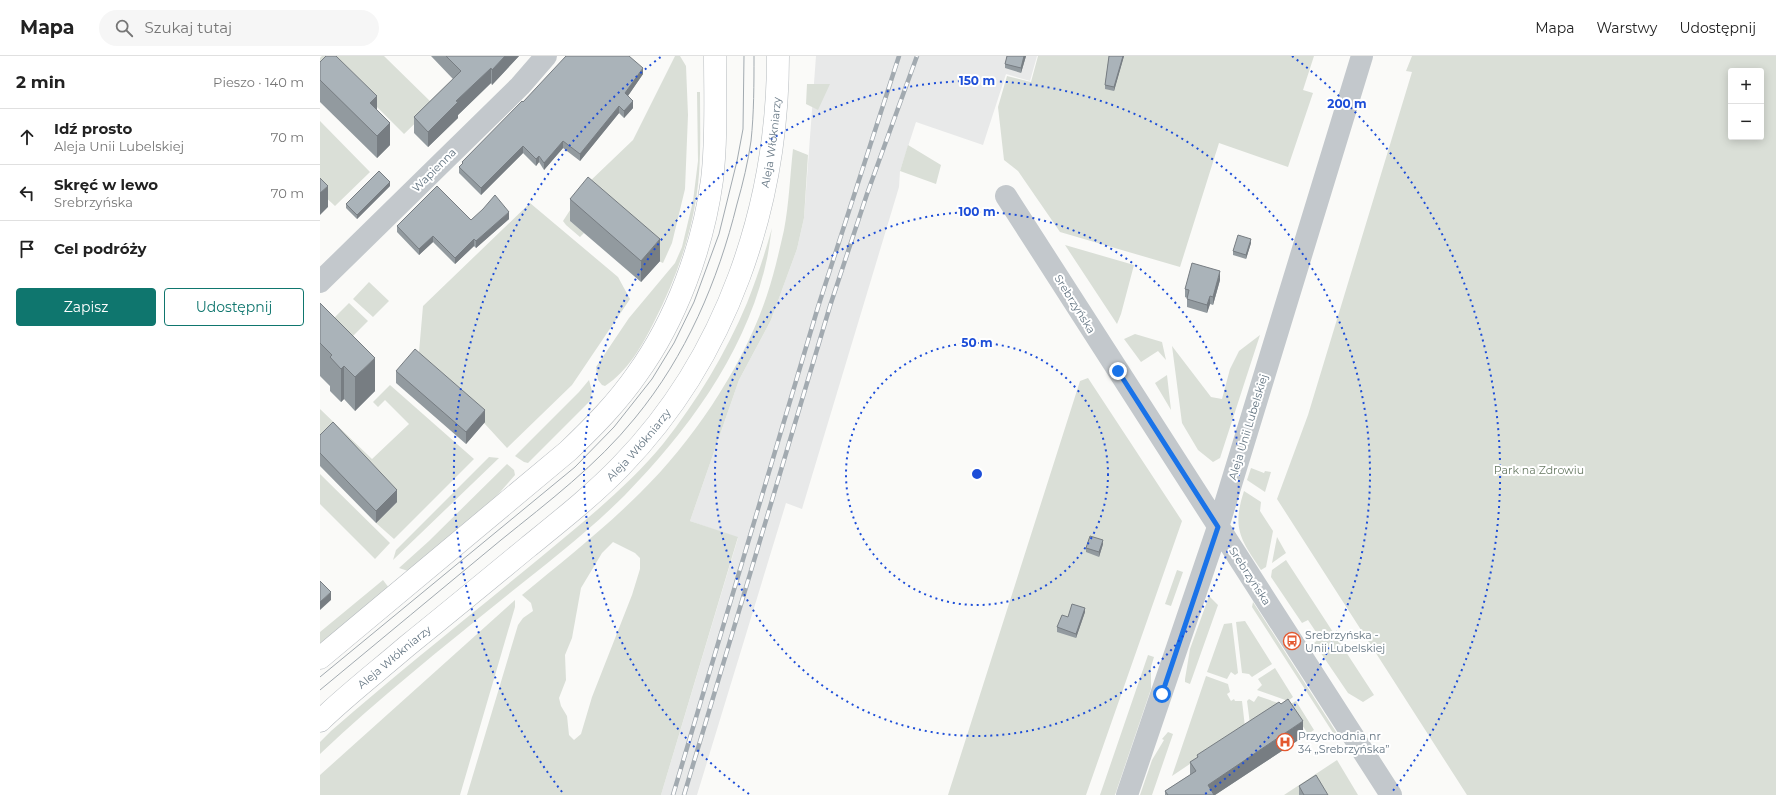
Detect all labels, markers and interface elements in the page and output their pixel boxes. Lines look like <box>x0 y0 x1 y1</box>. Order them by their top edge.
search box <box>99 10 379 46</box>
text: Mapa <box>20 16 75 39</box>
icon: search <box>113 17 135 39</box>
text: Szukaj tutaj <box>145 18 232 37</box>
text: Mapa <box>1535 19 1575 37</box>
text: Warstwy <box>1597 19 1657 37</box>
text: Udostępnij <box>1679 19 1756 37</box>
map controls <box>1728 68 1764 140</box>
button: + <box>1728 68 1764 104</box>
text: 2 min <box>16 72 66 92</box>
text: 150 m <box>959 73 995 88</box>
text: Pieszo · 140 m <box>213 74 304 90</box>
street label: Aleja Włókniarzy <box>758 96 784 189</box>
text: 200 m <box>1327 96 1367 111</box>
button: − <box>1728 104 1764 140</box>
text: Idź prosto <box>54 119 132 138</box>
icon: ahead <box>16 126 38 148</box>
text: 70 m <box>271 129 304 145</box>
text: Aleja Unii Lubelskiej <box>54 138 184 154</box>
street label: Wapienna <box>409 145 459 195</box>
text: Skręć w lewo <box>54 175 158 194</box>
icon: left <box>16 182 38 204</box>
text: 70 m <box>271 185 304 201</box>
text: Srebrzyńska <box>54 194 133 210</box>
text: 100 m <box>959 204 995 219</box>
icon: arrive <box>16 238 38 260</box>
text: Cel podróży <box>54 239 146 258</box>
street label: Srebrzyńska <box>1051 272 1099 336</box>
button: Zapisz <box>16 288 156 326</box>
button: Udostępnij <box>164 288 304 326</box>
text: 50 m <box>961 335 993 350</box>
route end <box>1109 362 1127 380</box>
street label: Aleja Unii Lubelskiej <box>1225 372 1271 482</box>
street label: Aleja Włókniarzy <box>603 406 674 484</box>
park label: Park na Zdrowiu <box>1494 463 1584 477</box>
centre of rings <box>970 467 984 481</box>
street label: Srebrzyńska <box>1226 544 1274 608</box>
street label: Aleja Włókniarzy <box>355 622 434 692</box>
place label: Srebrzyńska - Unii Lubelskiej <box>1305 628 1385 655</box>
bus stop icon: Srebrzyńska - Unii Lubelskiej <box>1282 631 1302 651</box>
route start <box>1153 685 1171 703</box>
place label: Przychodnia nr 34 „Srebrzyńska” <box>1298 729 1390 756</box>
hospital icon: Przychodnia nr 34 „Srebrzyńska” <box>1275 732 1295 752</box>

